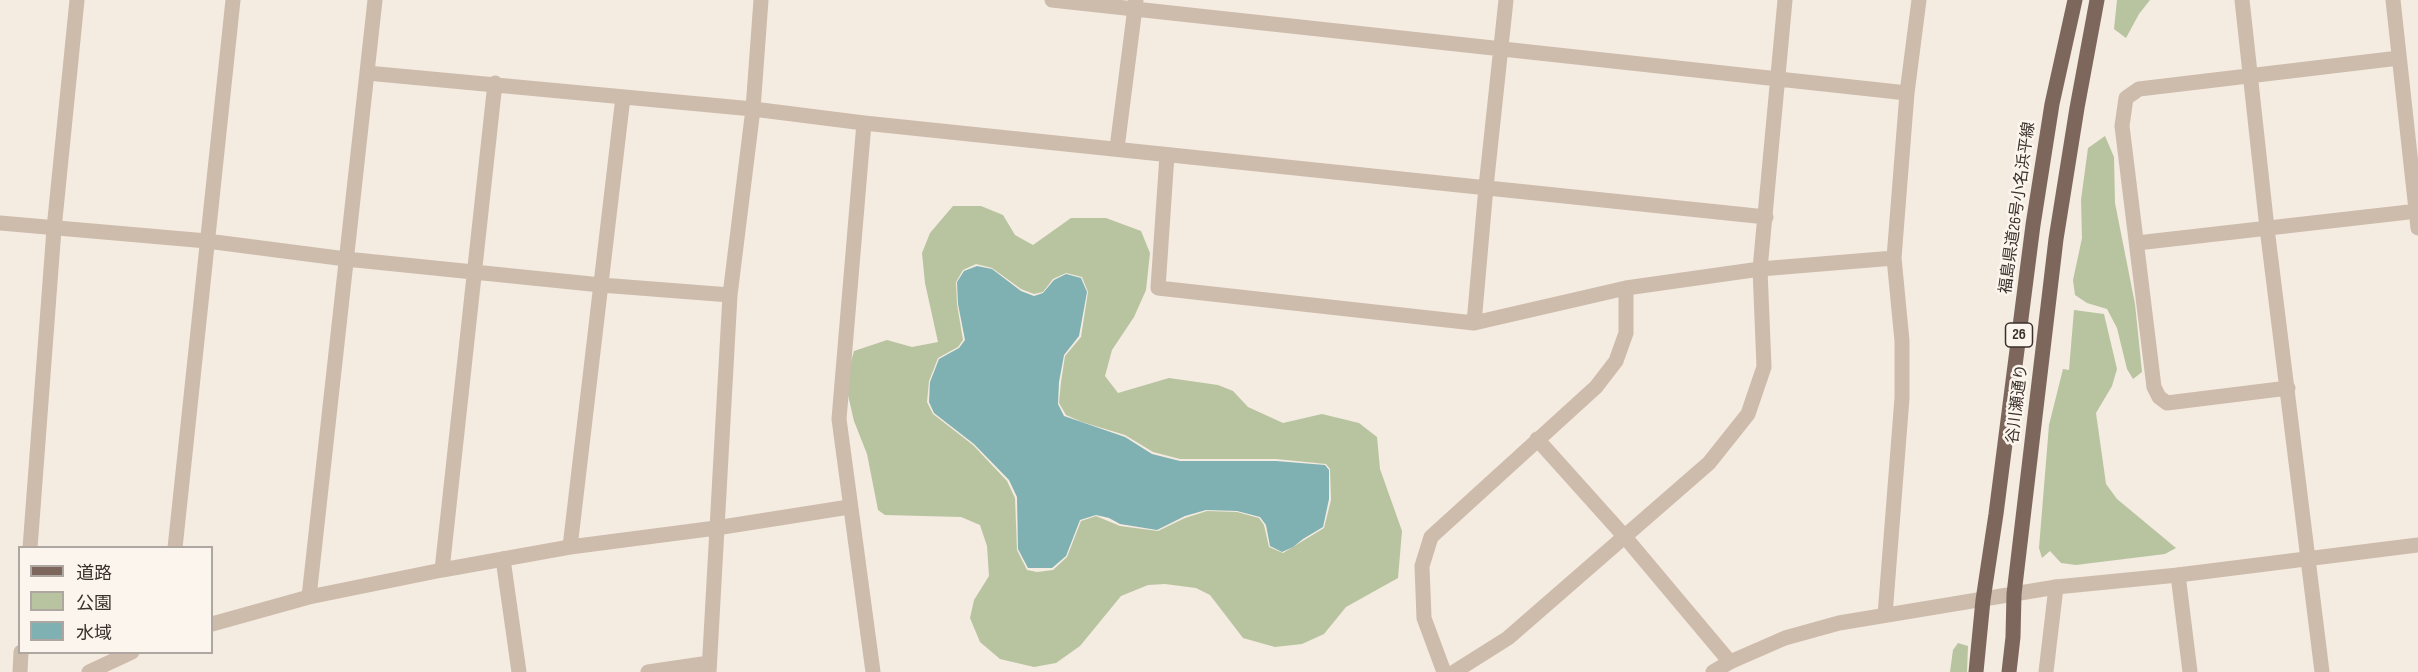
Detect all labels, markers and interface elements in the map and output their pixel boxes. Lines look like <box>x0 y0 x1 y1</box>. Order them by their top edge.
street label: 福島県道26号小名浜平線 <box>1996 121 2040 295</box>
road number: 26 <box>2006 323 2032 347</box>
street label: 谷川瀬通り <box>2004 363 2032 445</box>
legend <box>18 546 213 654</box>
text: 道路 <box>76 563 112 584</box>
text: 公園 <box>76 593 112 614</box>
text: 水域 <box>76 623 112 644</box>

